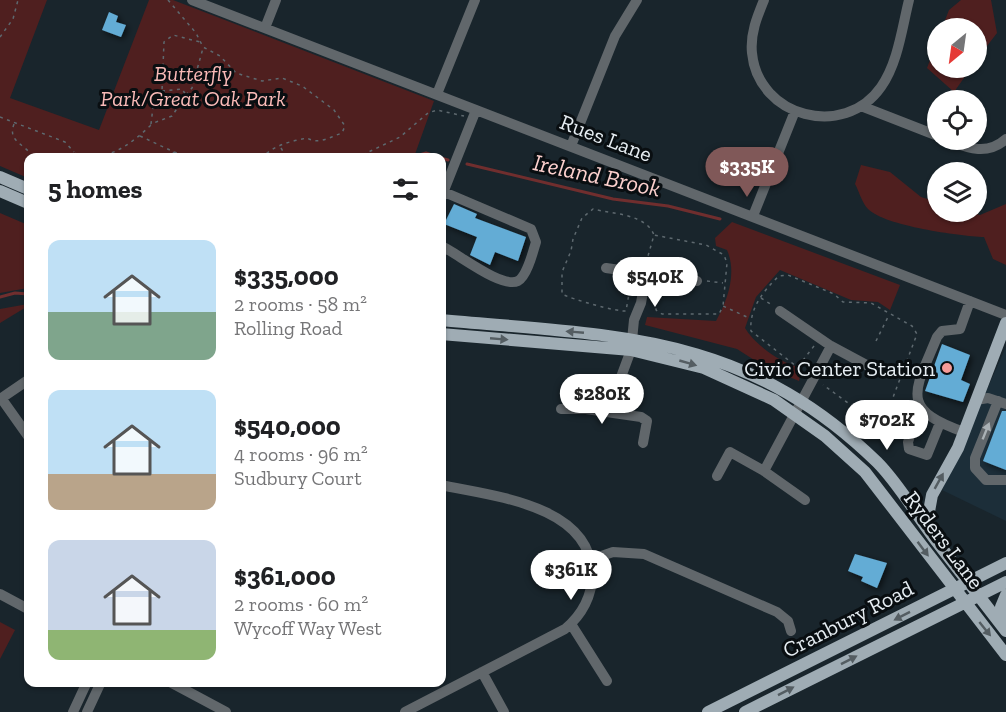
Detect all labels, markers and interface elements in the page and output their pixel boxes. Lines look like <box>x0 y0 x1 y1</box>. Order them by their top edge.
north arrow <box>927 18 987 78</box>
map controls <box>927 18 987 222</box>
park label: Butterfly Park/Great Oak Park <box>100 60 286 112</box>
button: locate <box>927 90 987 150</box>
street label: Rues Lane <box>556 108 656 168</box>
water label: Ireland Brook <box>531 147 664 203</box>
pin: $335K <box>705 147 789 198</box>
text: $335K <box>719 154 775 178</box>
button: layers <box>927 162 987 222</box>
text: 5 homes <box>48 173 142 205</box>
icon: filters <box>389 173 422 206</box>
pin: $540K <box>613 257 697 308</box>
text: $335,000 <box>234 260 339 292</box>
icon: home <box>96 264 168 336</box>
text: $540K <box>627 264 683 288</box>
text: 2 rooms · 58 m² <box>234 292 367 316</box>
text: Rolling Road <box>234 316 343 340</box>
one-way arrow <box>565 327 584 337</box>
one-way arrow <box>490 334 509 344</box>
place label: Civic Center Station <box>744 355 935 382</box>
one-way arrow <box>679 359 697 368</box>
marker: Civic Center Station <box>940 361 954 375</box>
pin: $280K <box>560 374 644 425</box>
text: $280K <box>574 381 630 405</box>
pin: $702K <box>845 400 929 451</box>
text: $702K <box>859 407 915 431</box>
text: $540,000 <box>234 410 341 442</box>
icon: home <box>96 414 168 486</box>
one-way arrow <box>981 422 991 440</box>
text: 4 rooms · 96 m² <box>234 442 368 466</box>
text: Sudbury Court <box>234 466 362 490</box>
one-way arrow <box>934 472 944 489</box>
street label: Ryders Lane <box>898 486 990 594</box>
one-way arrow <box>917 541 930 557</box>
pin: $361K <box>529 550 613 601</box>
text: $361K <box>545 557 597 581</box>
text: $361,000 <box>234 560 336 592</box>
icon: home <box>96 564 168 636</box>
street label: Cranbury Road <box>778 575 918 663</box>
text: 2 rooms · 60 m² <box>234 592 368 616</box>
one-way arrow <box>893 611 910 620</box>
text: Wycoff Way West <box>234 616 382 640</box>
one-way arrow <box>979 621 991 636</box>
one-way arrow <box>841 655 858 664</box>
one-way arrow <box>777 687 795 697</box>

